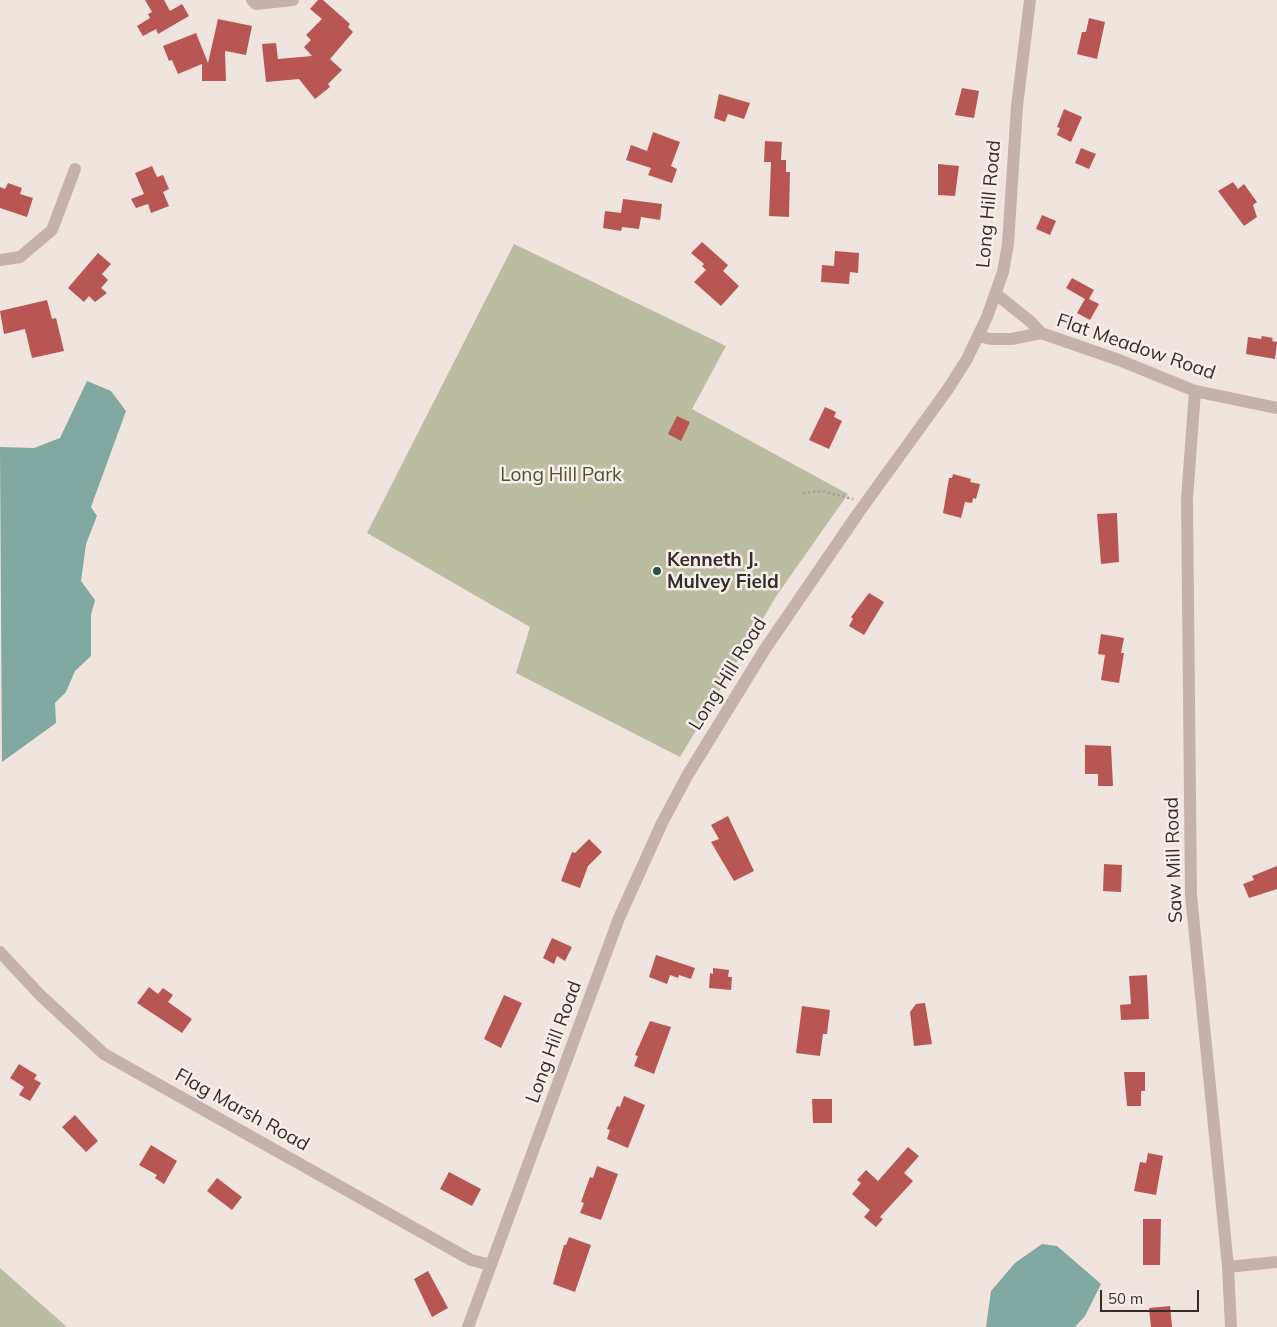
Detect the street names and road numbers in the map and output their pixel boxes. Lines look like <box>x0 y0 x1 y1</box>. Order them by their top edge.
street label: Long Hill Road <box>972 139 1006 269</box>
street label: Flat Meadow Road <box>1054 309 1218 385</box>
street label: Long Hill Road <box>684 614 772 734</box>
street label: Saw Mill Road <box>1160 797 1188 923</box>
street label: Long Hill Road <box>521 978 587 1106</box>
street label: Flag Marsh Road <box>171 1064 313 1156</box>

